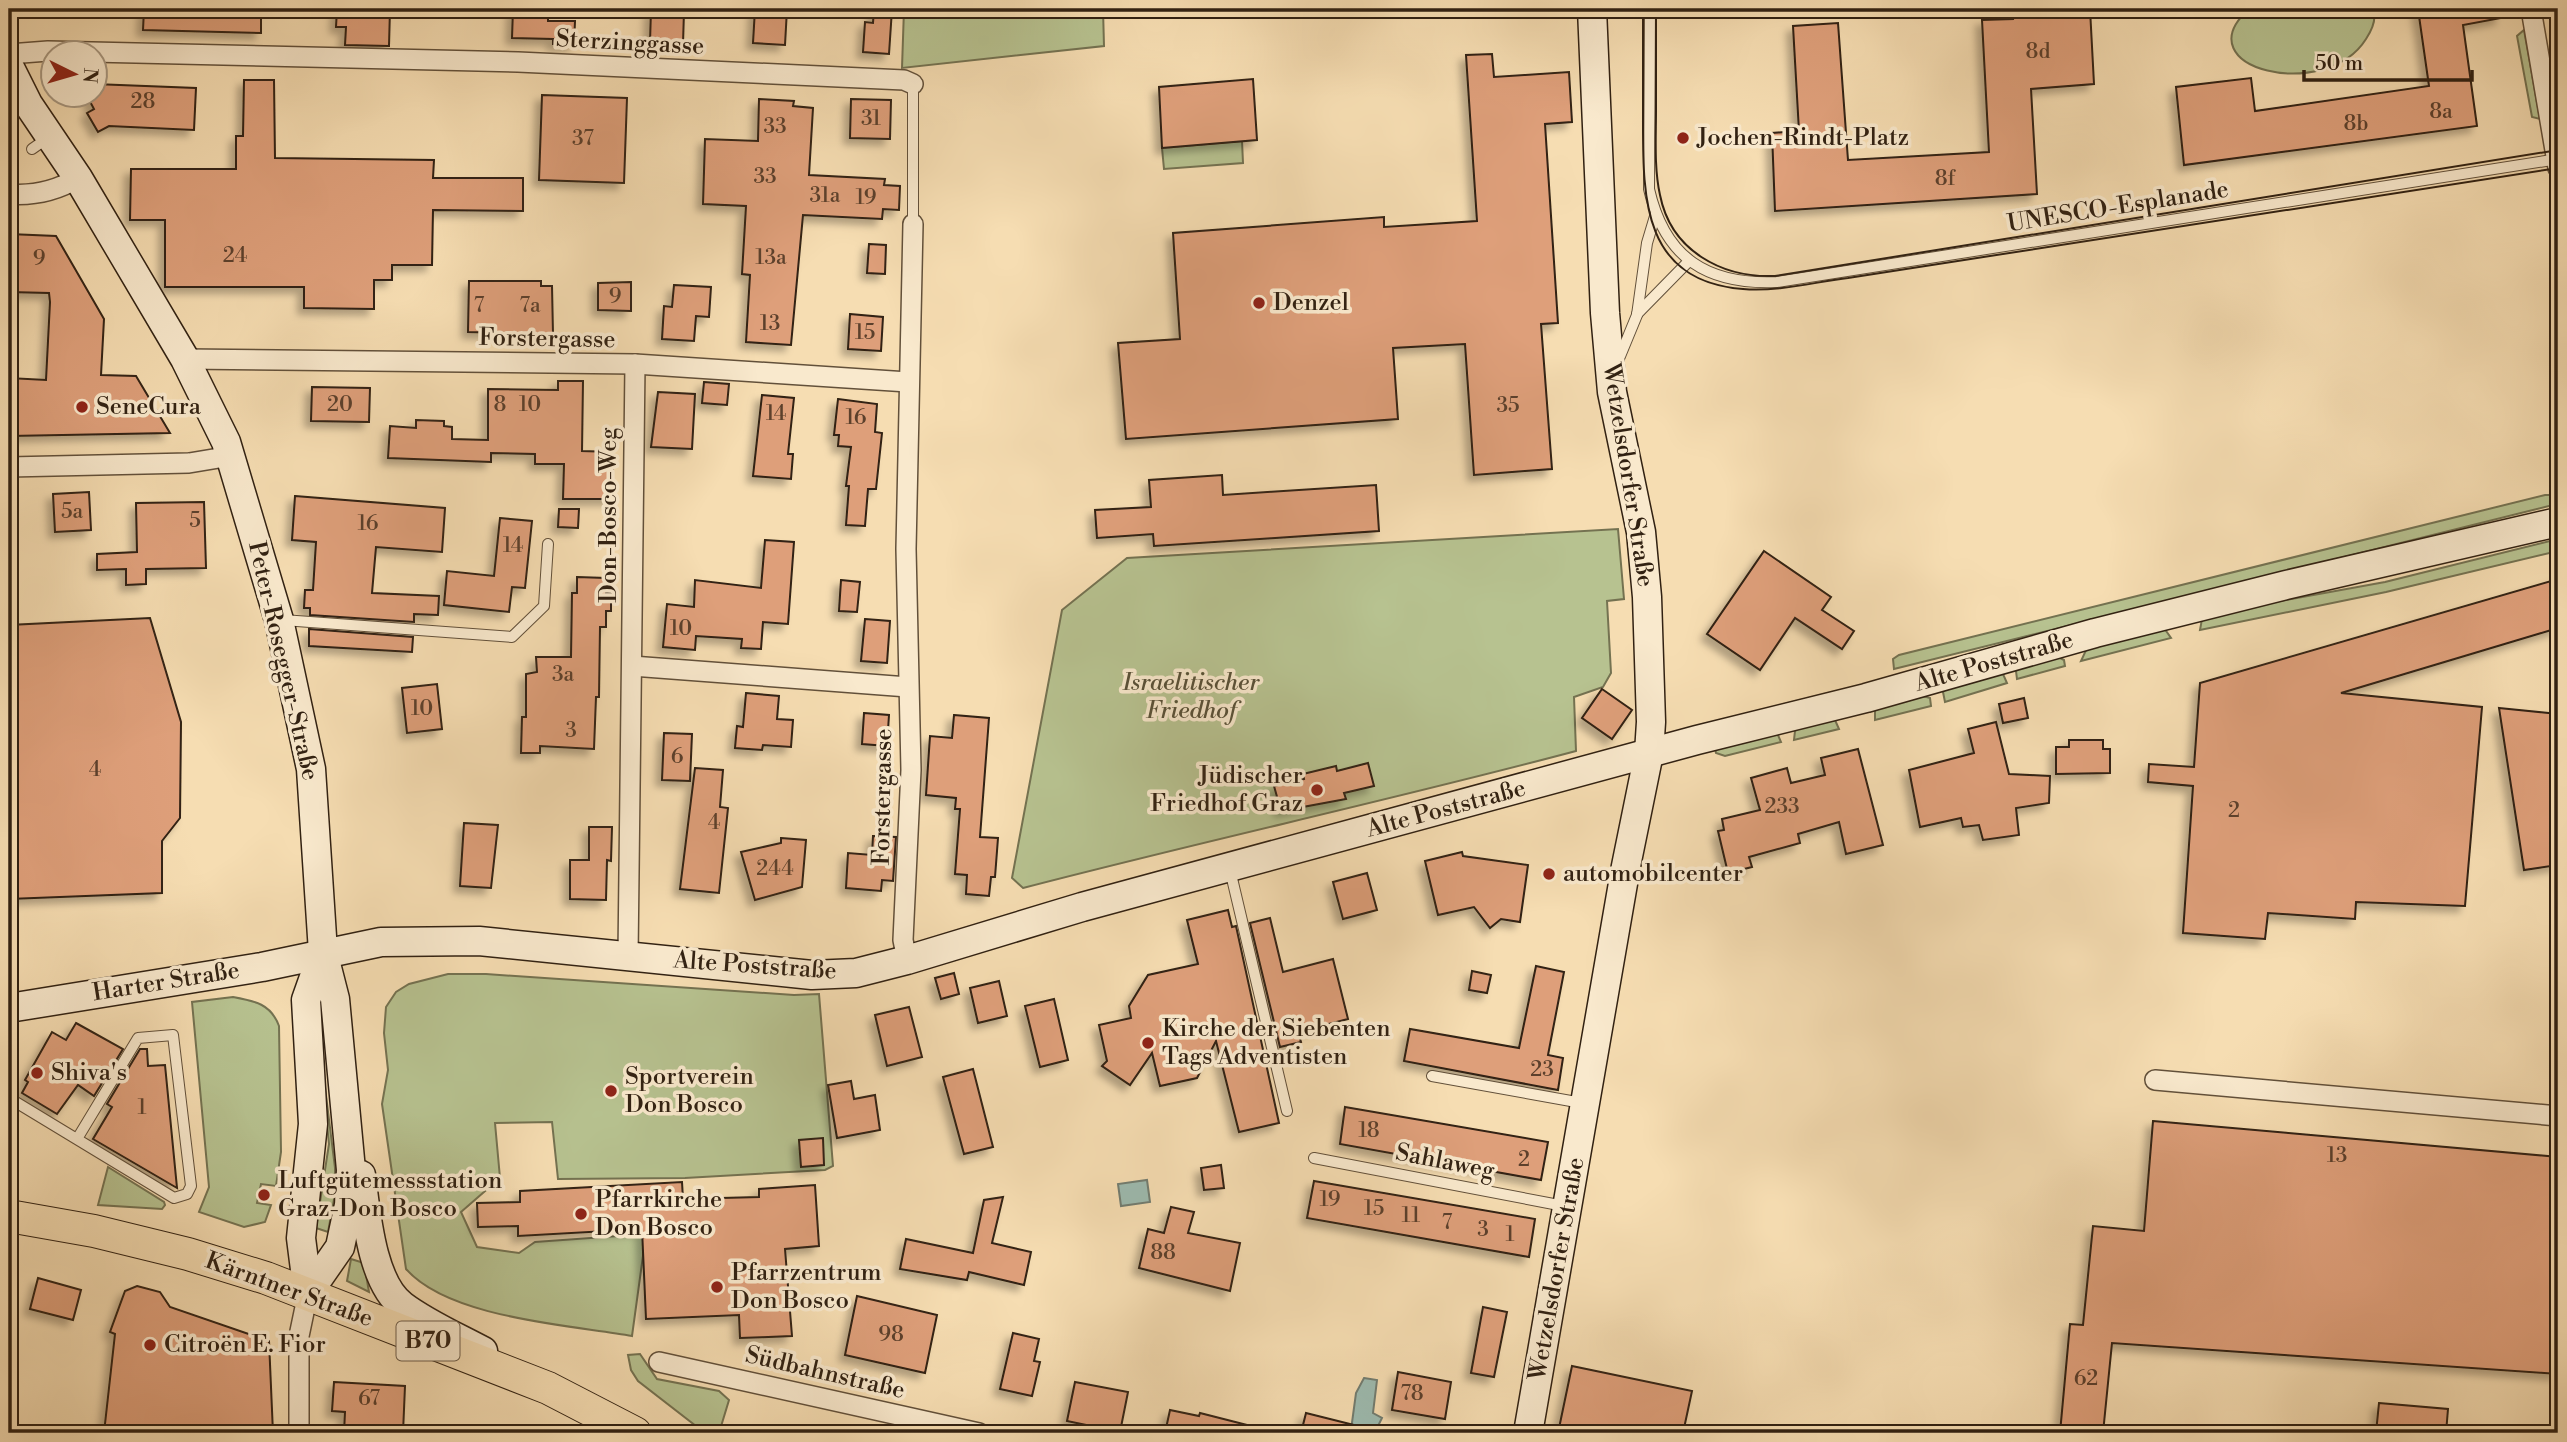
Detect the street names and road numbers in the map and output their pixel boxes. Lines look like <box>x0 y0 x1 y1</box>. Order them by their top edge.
street label: Sterzinggasse <box>555 24 705 62</box>
street label: UNESCO-Esplanade <box>2005 175 2231 239</box>
street label: Forstergasse <box>478 323 616 355</box>
street label: Wetzelsdorfer Straße <box>1595 360 1660 589</box>
street label: Don-Bosco-Weg <box>594 427 624 603</box>
street label: Peter-Rosegger-Straße <box>241 539 325 783</box>
street label: Alte Poststraße <box>1910 625 2077 699</box>
street label: Forstergasse <box>867 728 899 866</box>
street label: Alte Poststraße <box>1362 773 1529 845</box>
street label: Alte Poststraße <box>671 945 838 987</box>
street label: Harter Straße <box>90 956 242 1008</box>
street label: Sahlaweg <box>1393 1138 1498 1186</box>
street label: Wetzelsdorfer Straße <box>1522 1155 1591 1384</box>
street label: Kärntner Straße <box>201 1246 377 1334</box>
road number: B70 <box>396 1322 460 1360</box>
street label: Südbahnstraße <box>742 1340 908 1406</box>

